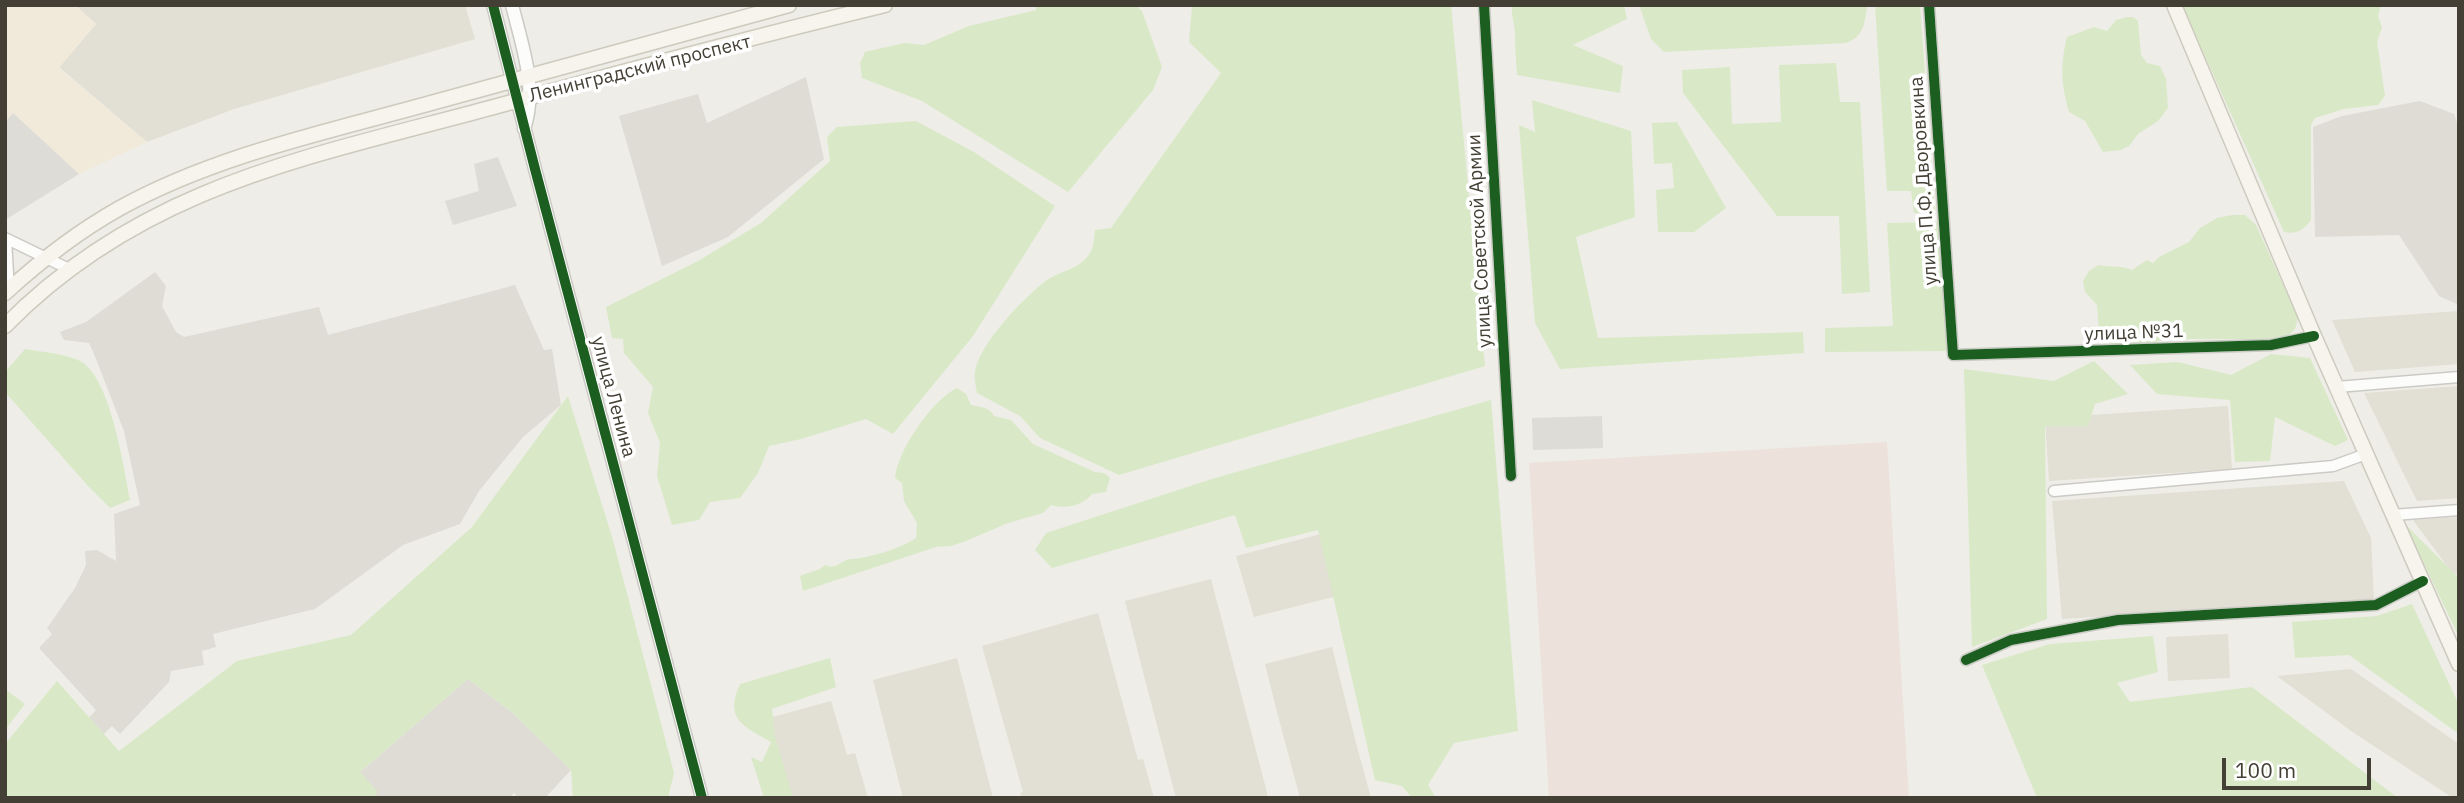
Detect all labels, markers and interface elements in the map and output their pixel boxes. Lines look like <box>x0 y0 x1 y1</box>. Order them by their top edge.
street label: Ленинградский проспект <box>527 30 753 108</box>
street label: улица П.Ф. Дворовкина <box>1905 76 1943 286</box>
street label: улица Советской Армии <box>1463 134 1497 348</box>
street label: улица №31 <box>2084 320 2184 346</box>
street label: улица Ленина <box>586 334 640 460</box>
scale bar <box>2226 744 2375 788</box>
text: 100 m <box>2235 756 2296 784</box>

